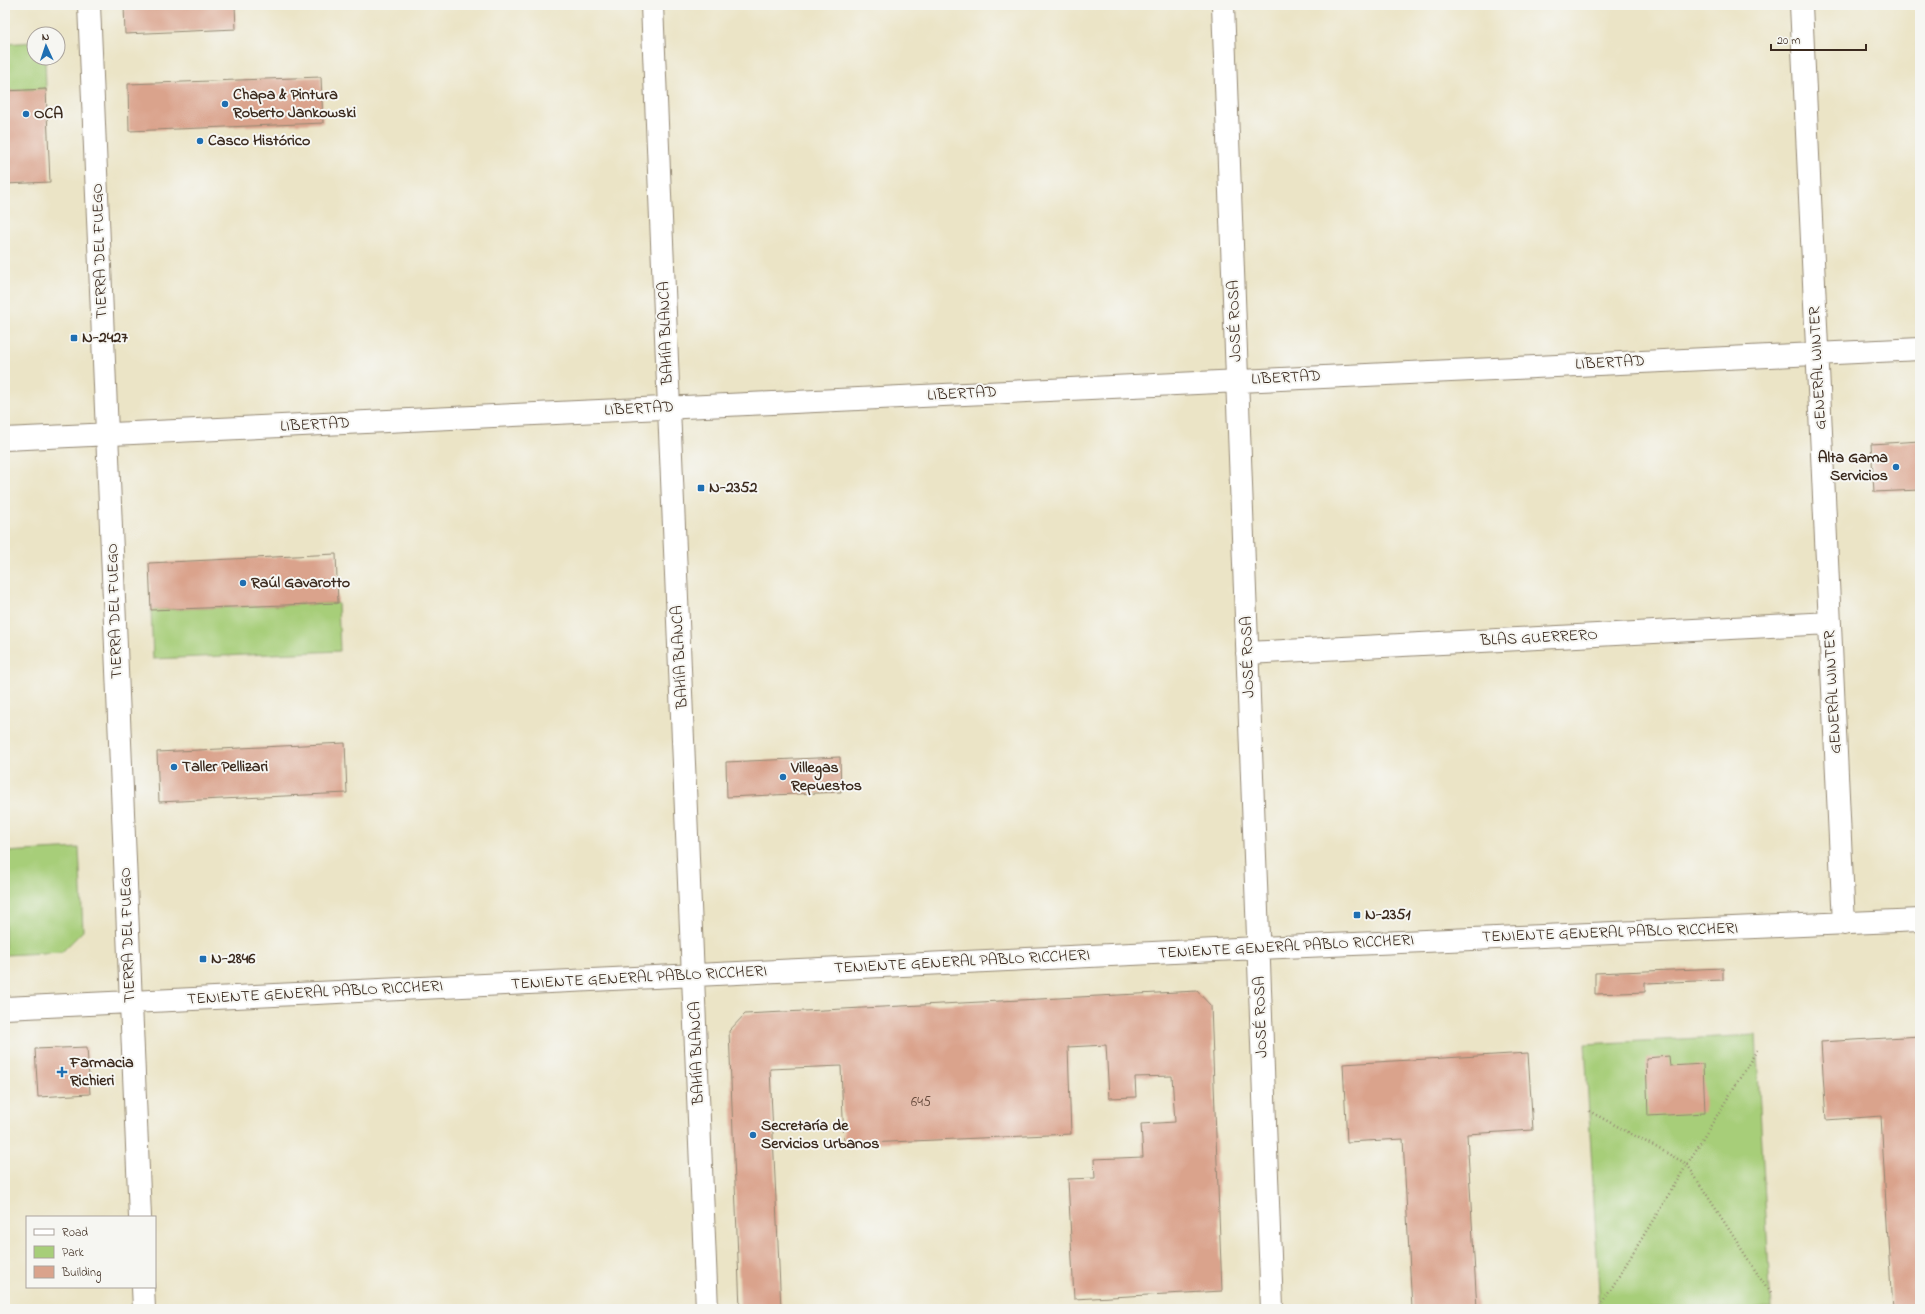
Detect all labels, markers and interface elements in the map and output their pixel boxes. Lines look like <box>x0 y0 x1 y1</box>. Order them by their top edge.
north arrow <box>26 26 66 66</box>
scale bar <box>1771 26 1866 52</box>
text: N <box>41 29 50 45</box>
text: 20 m <box>1777 32 1800 50</box>
place label: Chapa & Pintura Roberto Jankowski <box>232 83 356 125</box>
marker: Chapa & Pintura Roberto Jankowski <box>220 99 230 109</box>
place label: OCA <box>34 102 63 126</box>
marker: OCA <box>21 109 31 119</box>
place label: Casco Histórico <box>208 129 310 153</box>
marker: Casco Histórico <box>195 136 205 146</box>
street label: TIERRA DEL FUEGO <box>86 183 114 319</box>
street label: JOSÉ ROSA <box>1222 279 1248 362</box>
street label: BAHÍA BLANCA <box>652 281 680 386</box>
street label: GENERAL WINTER <box>1803 306 1833 430</box>
place label: N-2427 <box>82 326 128 350</box>
marker: N-2427 <box>69 333 79 343</box>
street label: LIBERTAD <box>1575 349 1645 377</box>
street label: LIBERTAD <box>1251 364 1321 392</box>
street label: LIBERTAD <box>927 380 997 408</box>
street label: LIBERTAD <box>604 395 674 423</box>
street label: LIBERTAD <box>280 411 350 439</box>
place label: Alta Gama Servicios <box>1818 446 1888 488</box>
marker: Alta Gama Servicios <box>1891 462 1901 472</box>
place label: N-2352 <box>709 476 758 500</box>
marker: N-2352 <box>696 483 706 493</box>
street label: TIERRA DEL FUEGO <box>101 543 129 679</box>
place label: Raúl Gavarotto <box>250 571 350 595</box>
marker: Raúl Gavarotto <box>238 578 248 588</box>
street label: BAHÍA BLANCA <box>665 605 695 710</box>
street label: JOSÉ ROSA <box>1235 615 1261 698</box>
street label: BLAS GUERRERO <box>1479 623 1598 653</box>
street label: GENERAL WINTER <box>1818 630 1848 754</box>
place label: Taller Pellizari <box>182 755 268 779</box>
place label: Villegas Repuestos <box>790 756 862 798</box>
marker: Taller Pellizari <box>169 762 179 772</box>
marker: Villegas Repuestos <box>778 772 788 782</box>
street label: TIERRA DEL FUEGO <box>114 867 142 1003</box>
place label: N-2351 <box>1365 903 1412 927</box>
marker: N-2351 <box>1352 910 1362 920</box>
street label: TENIENTE GENERAL PABLO RICCHERI <box>1482 917 1738 949</box>
street label: TENIENTE GENERAL PABLO RICCHERI <box>1157 928 1415 966</box>
street label: TENIENTE GENERAL PABLO RICCHERI <box>833 943 1091 981</box>
place label: N-2846 <box>211 947 256 971</box>
marker: N-2846 <box>198 954 208 964</box>
street label: TENIENTE GENERAL PABLO RICCHERI <box>510 959 768 997</box>
street label: TENIENTE GENERAL PABLO RICCHERI <box>186 974 444 1012</box>
street label: JOSÉ ROSA <box>1248 975 1274 1058</box>
street label: BAHÍA BLANCA <box>683 1001 711 1106</box>
place label: Farmacia Richieri <box>69 1051 134 1093</box>
marker: Farmacia Richieri <box>57 1067 67 1077</box>
house number: 645 <box>911 1092 931 1113</box>
place label: Secretaría de Servicios Urbanos <box>761 1114 879 1156</box>
marker: Secretaría de Servicios Urbanos <box>748 1130 758 1140</box>
legend <box>26 1216 156 1288</box>
text: Road <box>62 1224 88 1242</box>
text: Park <box>62 1244 84 1262</box>
text: Building <box>61 1264 101 1283</box>

